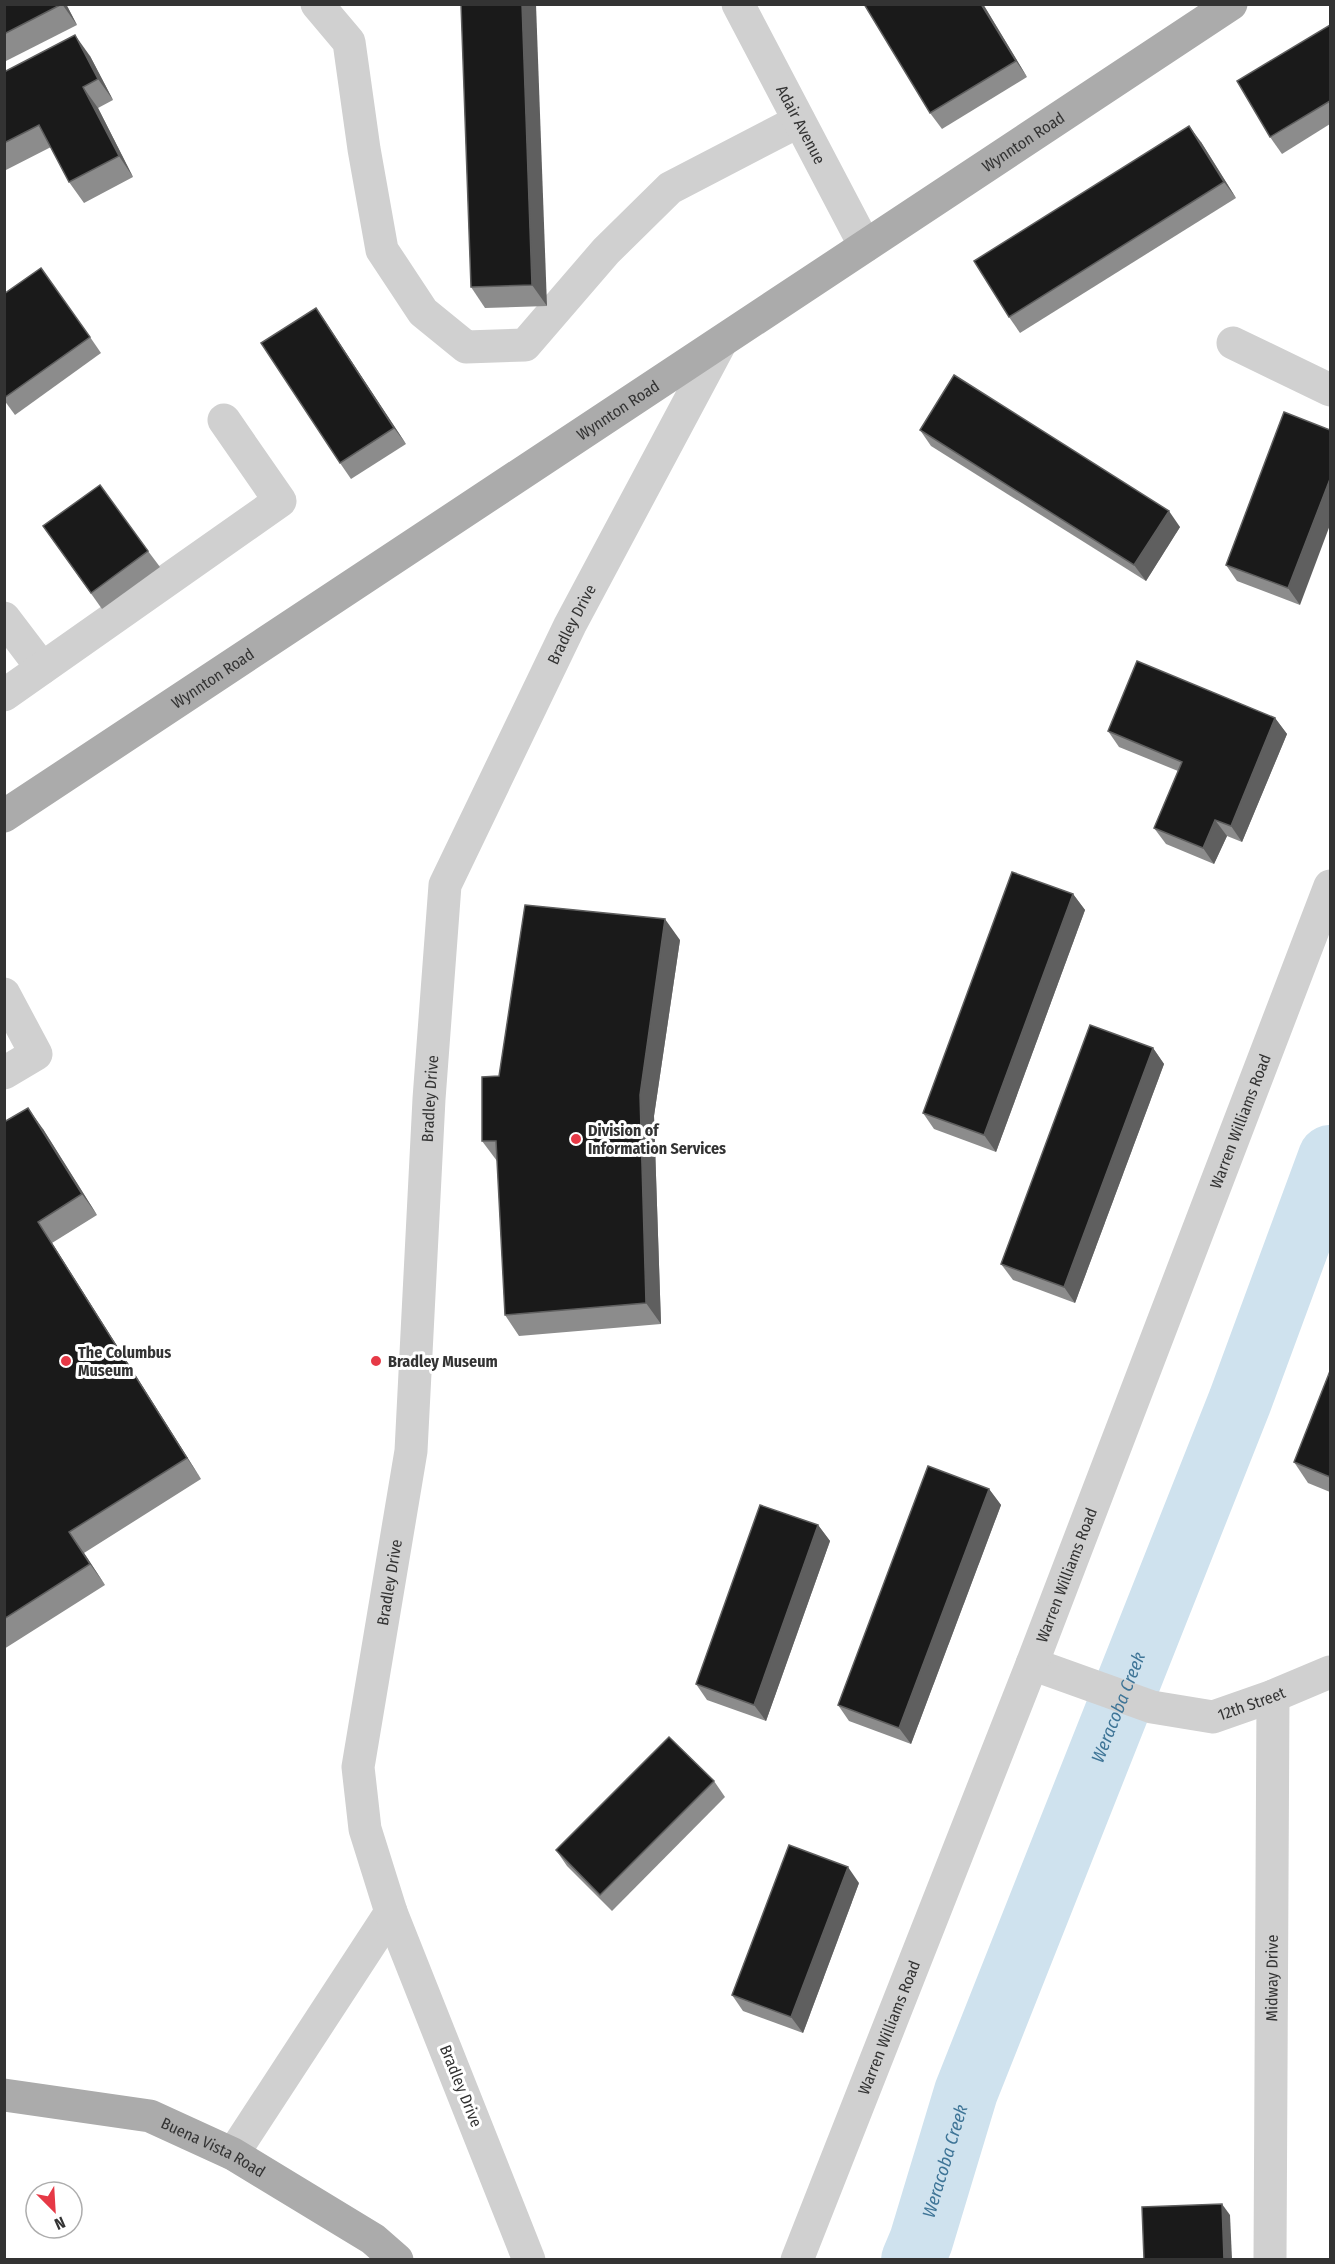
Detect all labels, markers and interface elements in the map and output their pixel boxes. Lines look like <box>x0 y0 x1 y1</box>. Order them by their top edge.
street label: Adair Avenue <box>773 82 830 167</box>
street label: Wynnton Road <box>978 108 1068 176</box>
street label: Wynnton Road <box>573 376 663 444</box>
street label: Bradley Drive <box>543 581 600 667</box>
street label: Wynnton Road <box>168 644 257 712</box>
street label: Warren Williams Road <box>1206 1051 1274 1191</box>
street label: Bradley Drive <box>417 1054 442 1143</box>
place label: Division of Information Services <box>588 1121 726 1158</box>
marker: Division of Information Services <box>569 1132 583 1146</box>
place label: The Columbus Museum <box>78 1343 171 1380</box>
place label: Bradley Museum <box>388 1352 498 1371</box>
marker: The Columbus Museum <box>59 1354 73 1368</box>
marker: Bradley Museum <box>369 1354 383 1368</box>
street label: Warren Williams Road <box>1032 1505 1100 1645</box>
street label: Bradley Drive <box>372 1538 406 1627</box>
water label: Weracoba Creek <box>1087 1649 1150 1766</box>
street label: 12th Street <box>1215 1682 1289 1724</box>
street label: Midway Drive <box>1262 1935 1281 2021</box>
street label: Warren Williams Road <box>854 1958 924 2097</box>
street label: Bradley Drive <box>436 2042 486 2130</box>
water label: Weracoba Creek <box>918 2102 973 2220</box>
street label: Buena Vista Road <box>158 2113 269 2181</box>
north arrow <box>24 2180 84 2240</box>
text: N <box>52 2213 68 2234</box>

